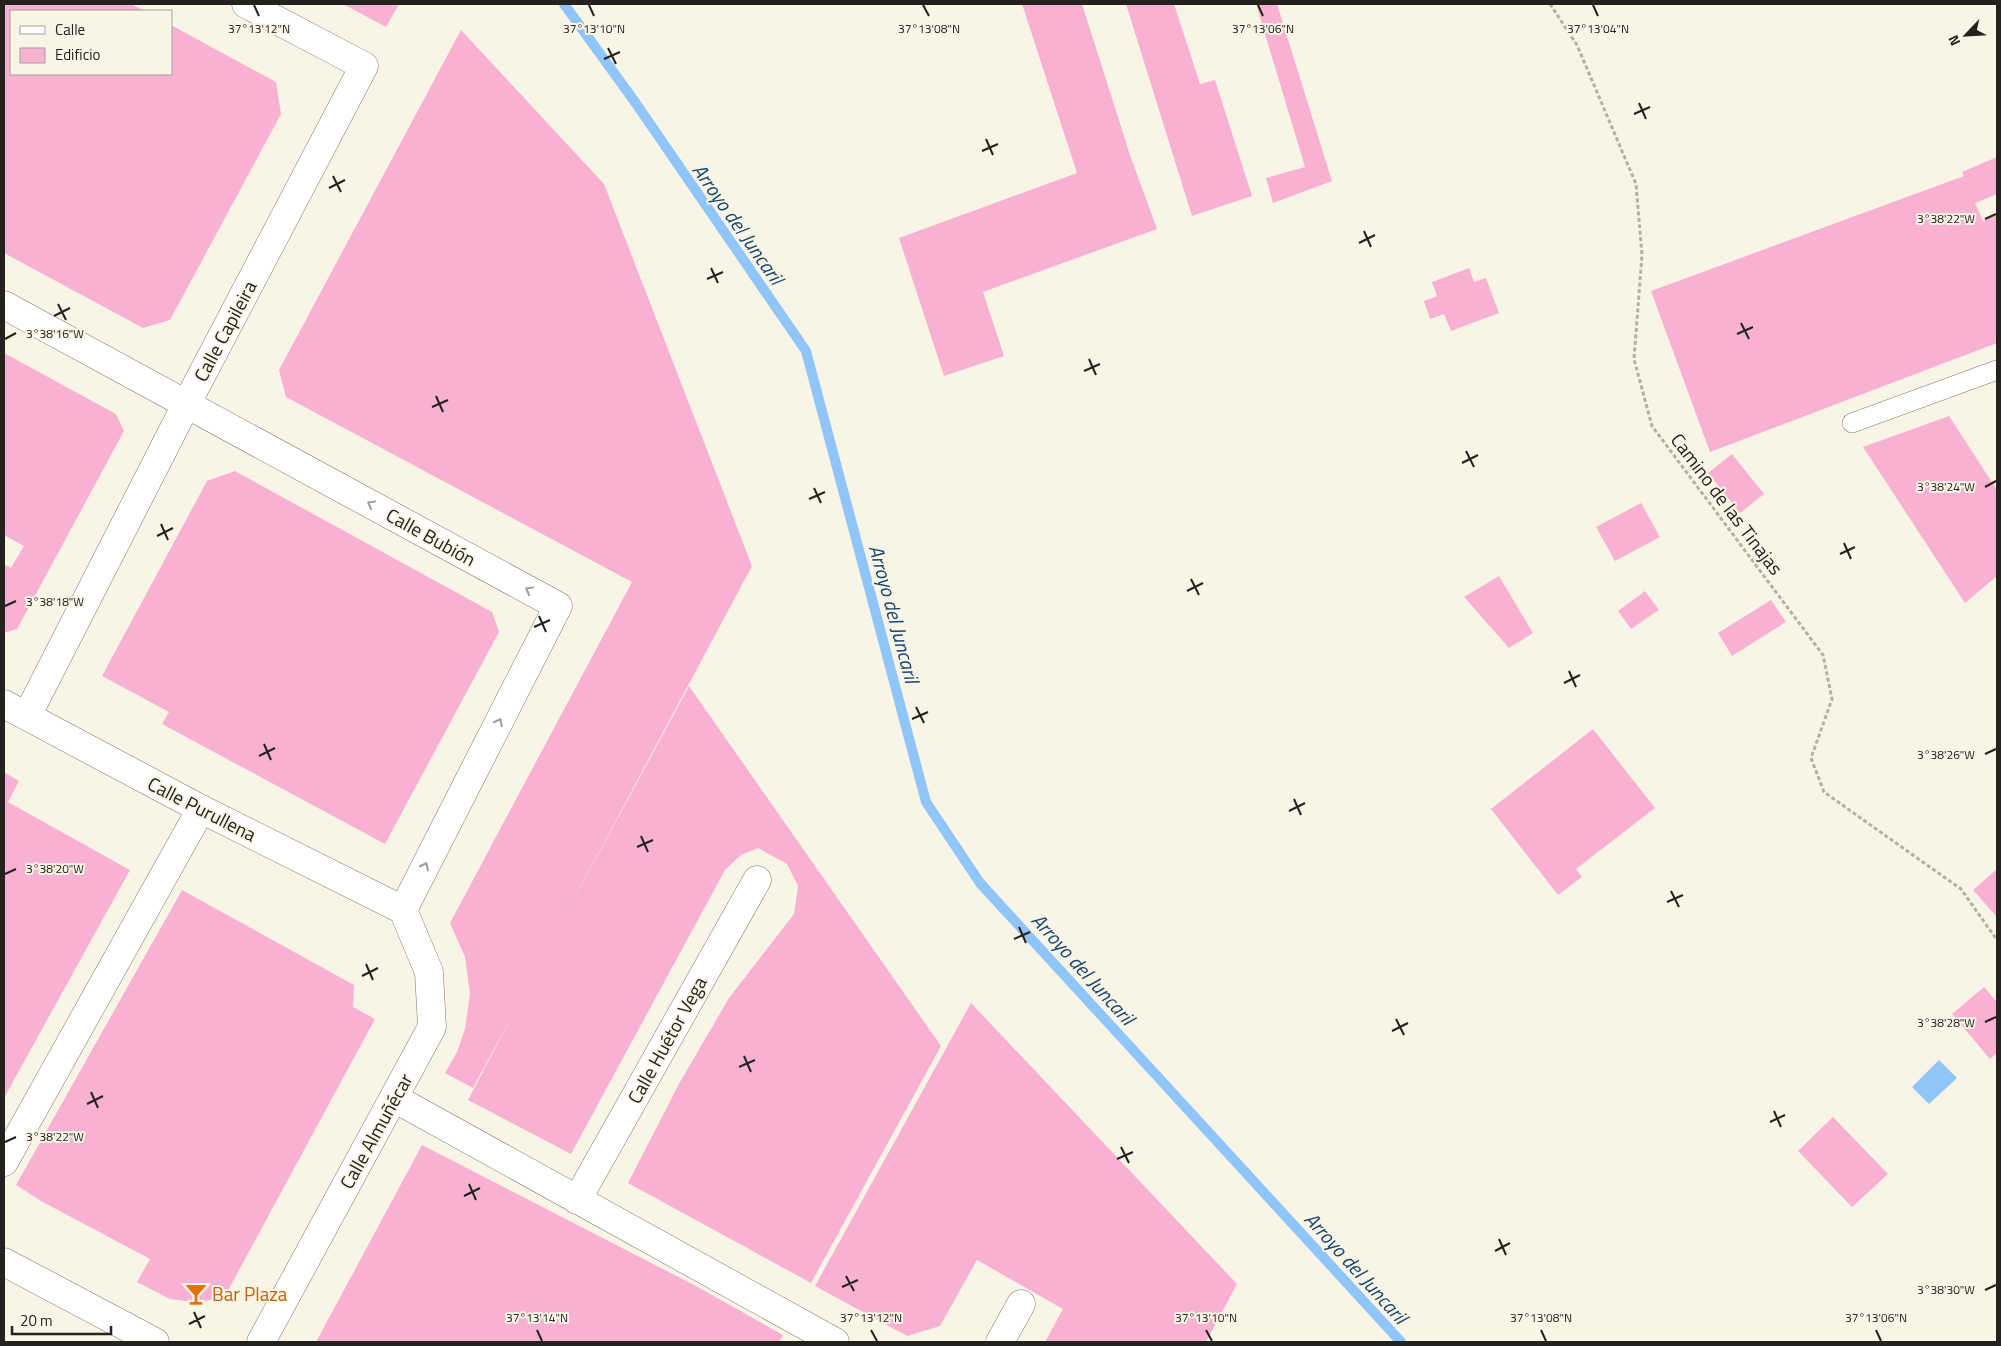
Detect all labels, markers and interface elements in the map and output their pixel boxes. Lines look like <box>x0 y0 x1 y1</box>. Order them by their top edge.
legend <box>10 10 172 75</box>
north arrow <box>1941 10 1991 60</box>
text: Calle <box>55 18 85 41</box>
text: 37°13'12"N <box>228 19 290 38</box>
text: 37°13'10"N <box>563 19 625 38</box>
text: 37°13'08"N <box>898 19 960 38</box>
text: 37°13'06"N <box>1232 19 1294 38</box>
text: 37°13'04"N <box>1567 19 1629 38</box>
text: N <box>1942 32 1965 50</box>
text: Edificio <box>55 43 100 66</box>
water label: Arroyo del Juncaril <box>685 157 793 293</box>
text: 3°38'22"W <box>1917 209 1975 228</box>
street label: Calle Capileira <box>186 275 264 386</box>
text: 3°38'16"W <box>26 324 84 343</box>
street label: Camino de las Tinajas <box>1664 427 1791 581</box>
text: 3°38'24"W <box>1917 477 1975 496</box>
one-way arrow <box>367 500 376 510</box>
street label: Calle Bubión <box>381 500 481 573</box>
water label: Arroyo del Juncaril <box>861 541 929 689</box>
one-way arrow <box>525 587 534 597</box>
text: 3°38'18"W <box>26 592 84 611</box>
one-way arrow <box>493 718 503 727</box>
text: 3°38'26"W <box>1917 745 1975 764</box>
street label: Calle Purullena <box>143 769 262 849</box>
text: 3°38'20"W <box>26 859 84 878</box>
one-way arrow <box>419 862 429 871</box>
water label: Arroyo del Juncaril <box>1024 906 1144 1034</box>
street label: Calle Huétor Vega <box>620 970 714 1109</box>
text: 3°38'28"W <box>1917 1013 1975 1032</box>
street label: Calle Almuñécar <box>332 1067 420 1194</box>
text: 3°38'22"W <box>26 1127 84 1146</box>
water label: Arroyo del Juncaril <box>1297 1205 1417 1333</box>
place label: Bar Plaza <box>212 1279 288 1308</box>
text: 3°38'30"W <box>1917 1280 1975 1299</box>
bar icon: Bar Plaza <box>183 1281 209 1307</box>
scale bar <box>12 1304 111 1336</box>
text: 37°13'14"N <box>506 1308 568 1327</box>
text: 37°13'12"N <box>840 1308 902 1327</box>
text: 37°13'10"N <box>1175 1308 1237 1327</box>
text: 37°13'08"N <box>1510 1308 1572 1327</box>
text: 37°13'06"N <box>1845 1308 1907 1327</box>
text: 20 m <box>20 1309 53 1332</box>

